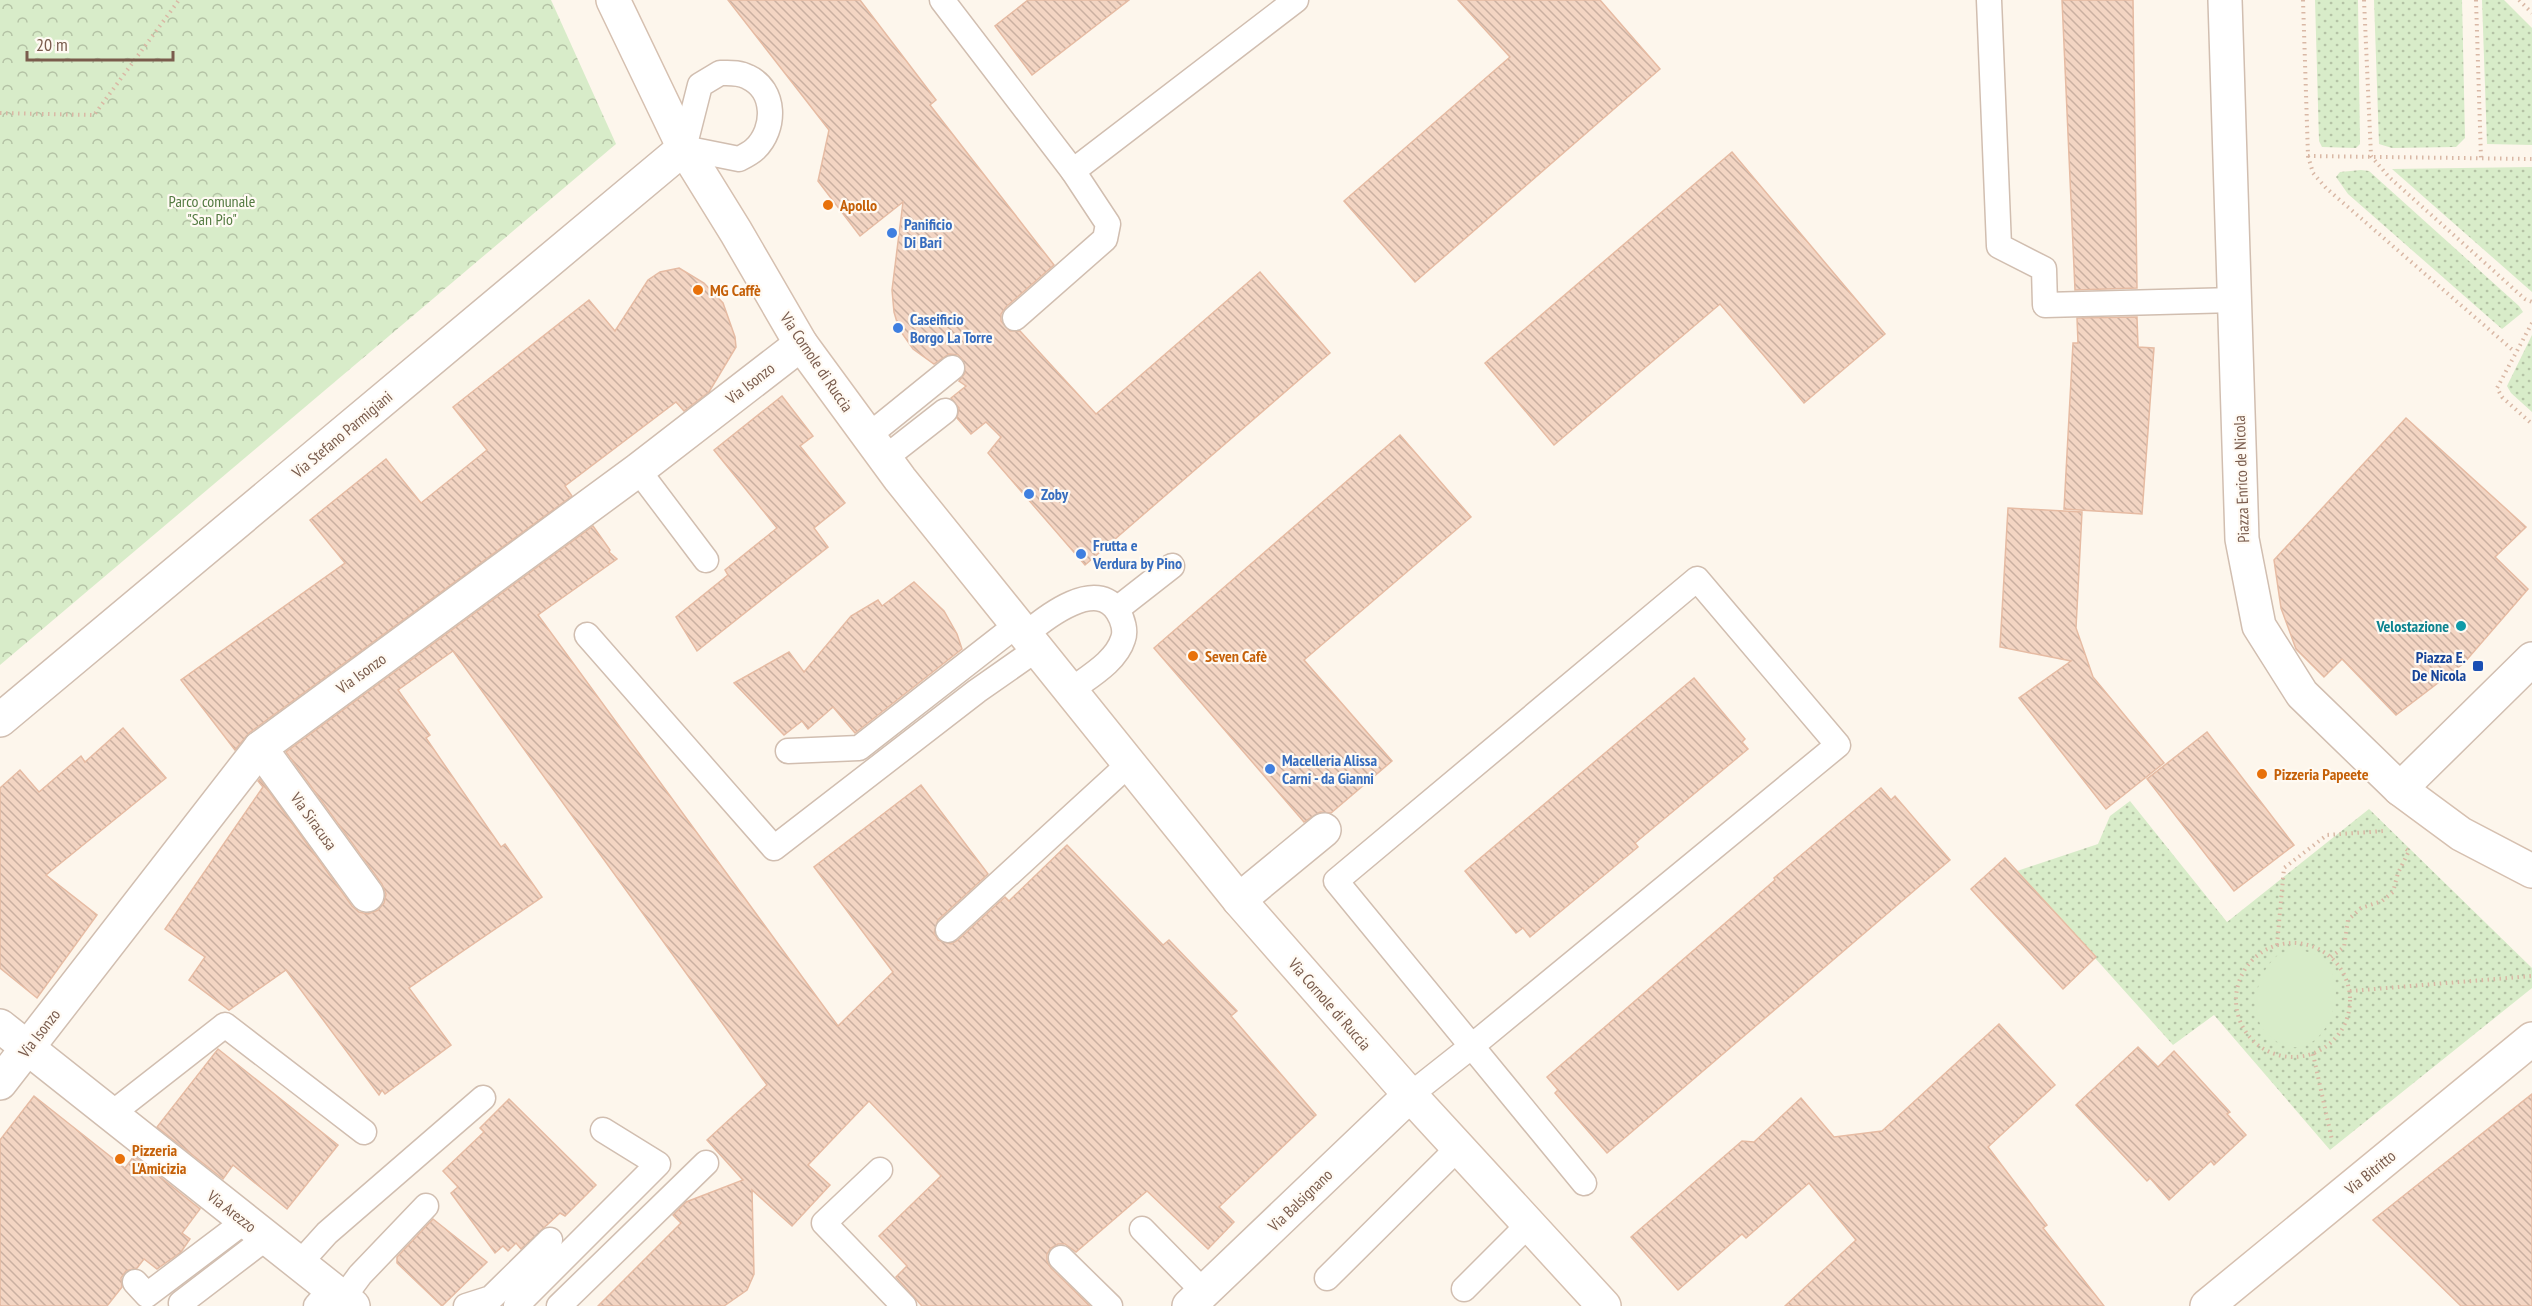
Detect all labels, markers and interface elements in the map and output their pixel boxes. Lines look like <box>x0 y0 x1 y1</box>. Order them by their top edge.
scale bar <box>27 24 172 62</box>
text: 20 m <box>36 33 68 56</box>
park label: Parco comunale "San Pio" <box>169 191 255 229</box>
place label: Apollo <box>839 195 877 215</box>
marker: Apollo <box>821 198 835 212</box>
place label: Panificio Di Bari <box>904 214 952 252</box>
marker: Panificio Di Bari <box>885 226 899 240</box>
place label: MG Caffè <box>710 280 761 300</box>
marker: MG Caffè <box>691 283 705 297</box>
street label: Via Cornole di Ruccia <box>776 308 858 416</box>
place label: Caseificio Borgo La Torre <box>910 309 993 347</box>
marker: Caseificio Borgo La Torre <box>891 321 905 335</box>
street label: Via Isonzo <box>721 358 778 409</box>
street label: Via Stefano Parmigiani <box>287 386 396 482</box>
street label: Piazza Enrico de Nicola <box>2229 415 2253 543</box>
place label: Zoby <box>1041 484 1069 504</box>
marker: Zoby <box>1022 487 1036 501</box>
place label: Frutta e Verdura by Pino <box>1092 535 1182 573</box>
marker: Frutta e Verdura by Pino <box>1074 547 1088 561</box>
place label: Velostazione <box>2375 616 2449 636</box>
marker: Velostazione <box>2454 619 2468 633</box>
place label: Seven Cafè <box>1205 646 1267 666</box>
place label: Piazza E. De Nicola <box>2412 647 2466 685</box>
street label: Via Isonzo <box>332 648 390 698</box>
marker: Seven Cafè <box>1186 649 1200 663</box>
marker: Piazza E. De Nicola <box>2471 659 2485 673</box>
place label: Macelleria Alissa Carni - da Gianni <box>1282 750 1377 788</box>
marker: Macelleria Alissa Carni - da Gianni <box>1263 762 1277 776</box>
place label: Pizzeria Papeete <box>2274 764 2369 784</box>
marker: Pizzeria Papeete <box>2255 767 2269 781</box>
street label: Via Siracusa <box>286 788 342 854</box>
street label: Via Cornole di Ruccia <box>1284 953 1376 1054</box>
street label: Via Isonzo <box>13 1005 64 1062</box>
place label: Pizzeria L'Amicizia <box>132 1140 187 1178</box>
street label: Via Bitritto <box>2340 1145 2399 1199</box>
marker: Pizzeria L'Amicizia <box>113 1152 127 1166</box>
street label: Via Balsignano <box>1263 1164 1336 1236</box>
street label: Via Arezzo <box>203 1185 261 1236</box>

